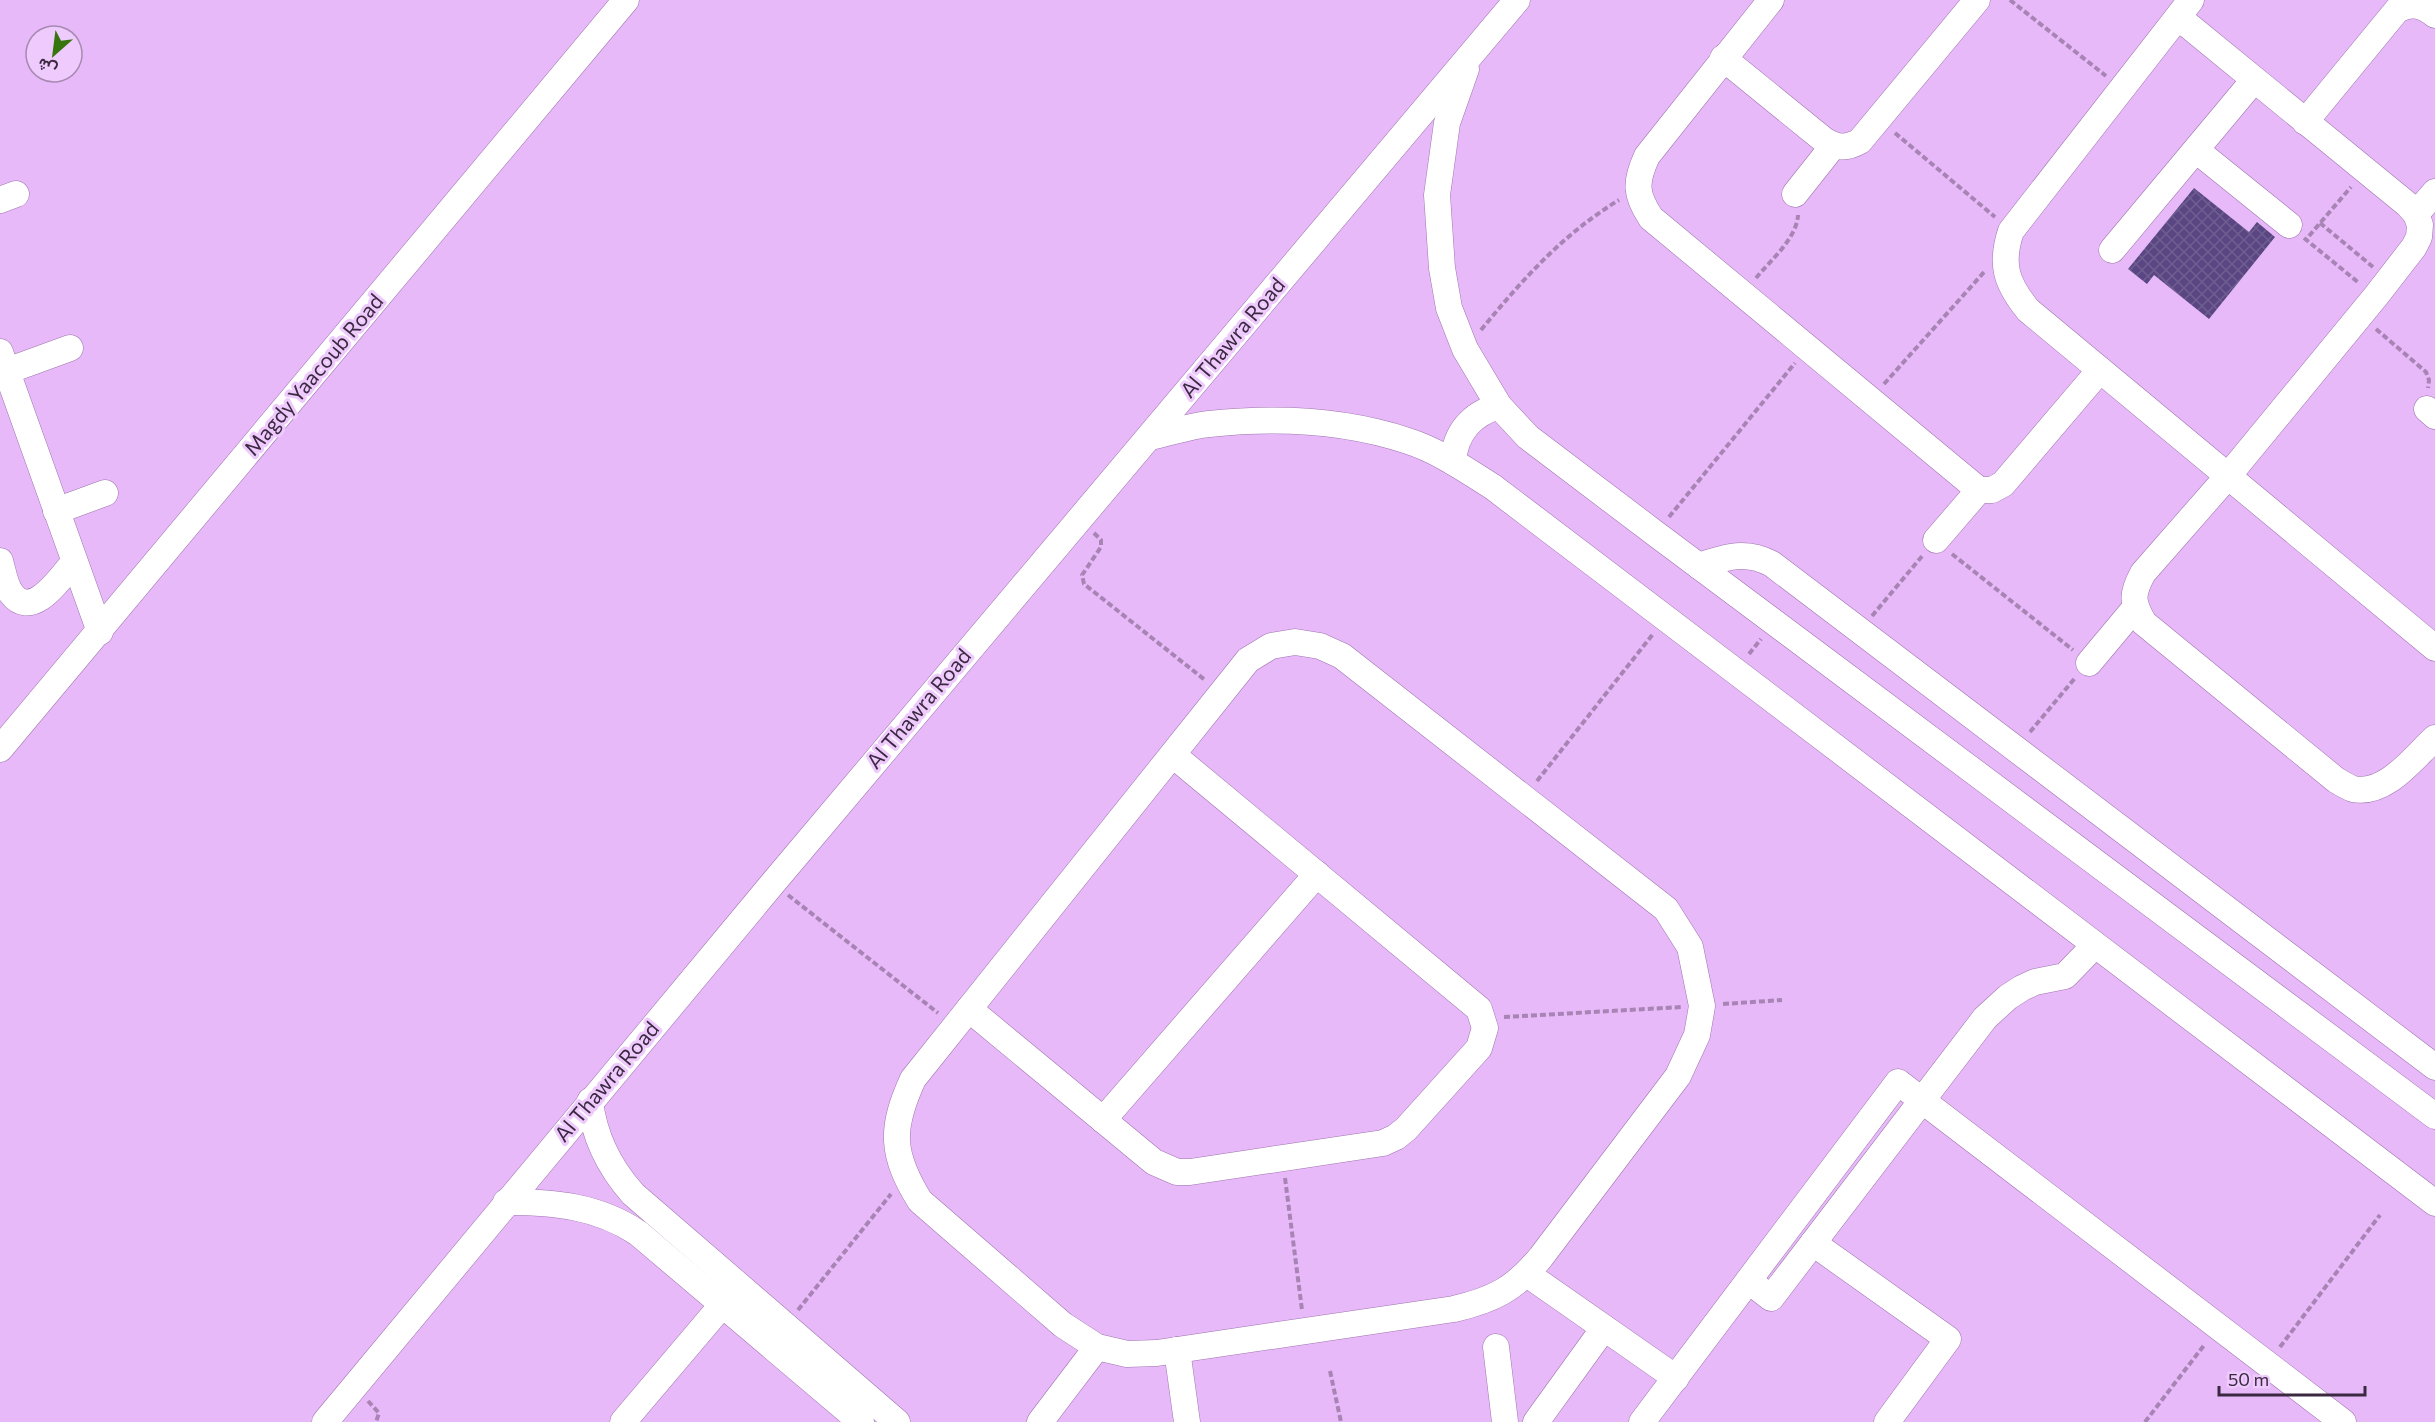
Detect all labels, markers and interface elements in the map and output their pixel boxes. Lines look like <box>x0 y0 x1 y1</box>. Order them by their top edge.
north arrow <box>24 24 84 84</box>
text: ش <box>34 54 60 81</box>
street label: Al Thawra Road <box>1174 272 1289 402</box>
street label: Magdy Yaacoub Road <box>238 288 388 460</box>
street label: Al Thawra Road <box>860 643 975 773</box>
street label: Al Thawra Road <box>548 1016 663 1146</box>
scale bar <box>2219 1359 2364 1397</box>
text: 50 m <box>2228 1368 2269 1390</box>

